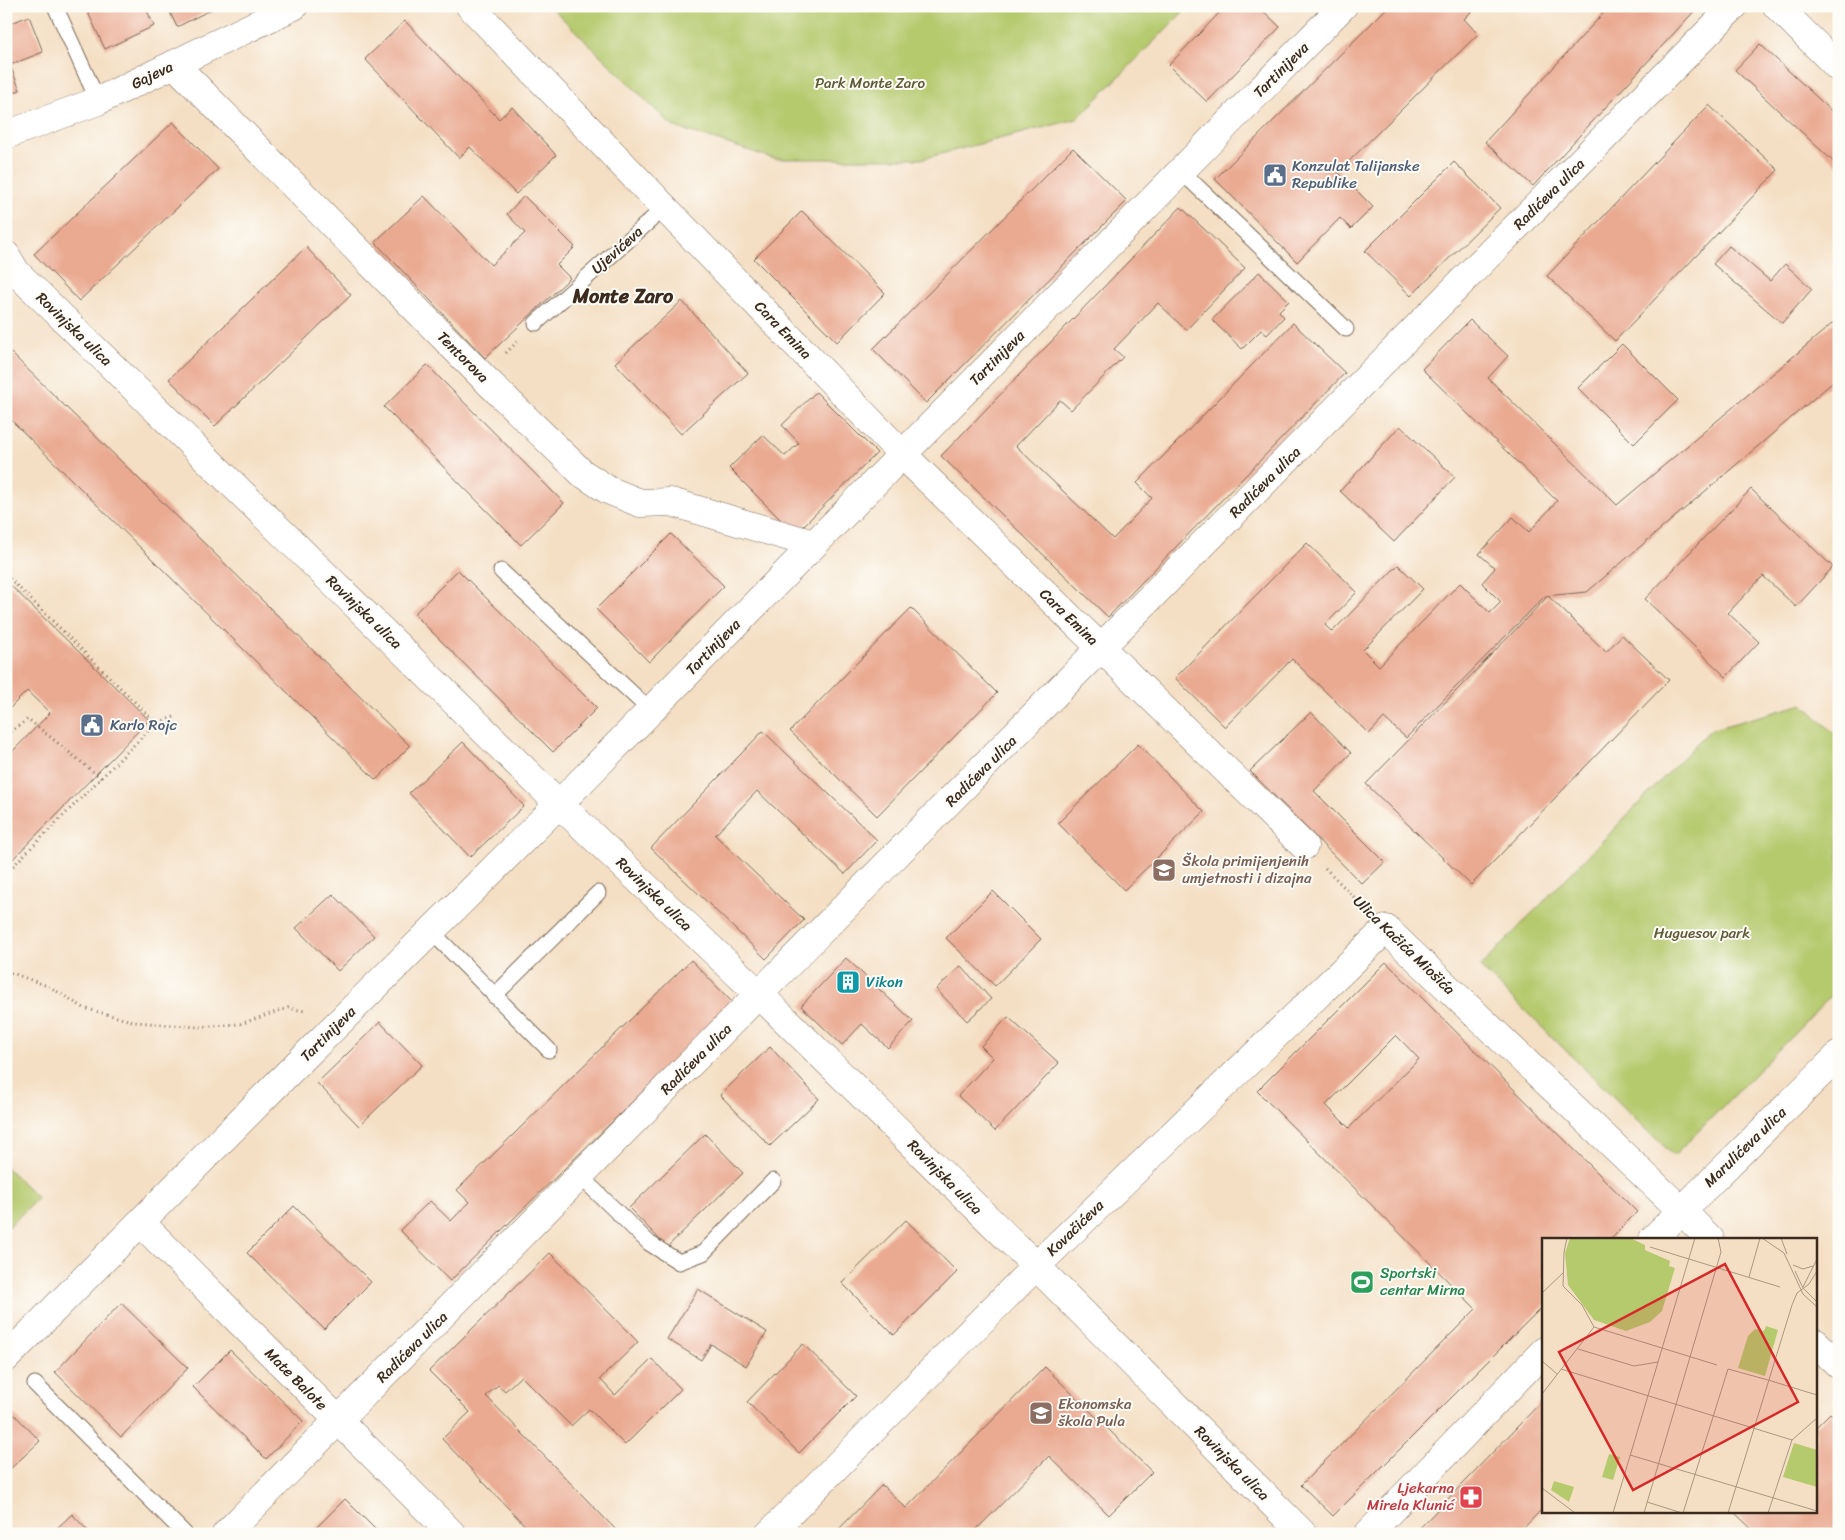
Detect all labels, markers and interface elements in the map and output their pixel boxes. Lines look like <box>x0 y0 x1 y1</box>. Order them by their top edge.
street label: Tartinijeva <box>1247 35 1316 104</box>
street label: Gajeva <box>127 53 178 96</box>
park label: Park Monte Zaro <box>815 70 925 96</box>
street label: Radićeva ulica <box>1507 152 1591 236</box>
place label: Konzulat Talijanske Republike <box>1292 153 1420 196</box>
public building icon: Konzulat Talijanske Republike <box>1262 162 1288 188</box>
street label: Ujevićeva <box>585 219 649 281</box>
district label: Monte Zaro <box>572 279 674 314</box>
street label: Rovinjska ulica <box>30 286 119 373</box>
street label: Cara Emina <box>748 294 818 366</box>
street label: Tartinijeva <box>963 323 1032 392</box>
street label: Tentorova <box>431 325 496 390</box>
street label: Radićeva ulica <box>1223 440 1307 524</box>
street label: Rovinjska ulica <box>320 569 409 656</box>
street label: Cara Emina <box>1033 582 1105 652</box>
street label: Tartinijeva <box>679 612 747 681</box>
public building icon: Karlo Rojc <box>79 712 105 738</box>
place label: Karlo Rojc <box>110 712 178 738</box>
street label: Radićeva ulica <box>939 729 1023 813</box>
place label: Škola primijenjenih umjetnosti i dizajna <box>1182 848 1312 891</box>
street label: Rovinjska ulica <box>610 851 699 938</box>
school or university icon: Škola primijenjenih umjetnosti i dizajna <box>1151 857 1177 883</box>
street label: Ulica Kačića Miošića <box>1347 889 1462 1001</box>
park label: Huguesov park <box>1654 920 1750 946</box>
building icon: Vikon <box>835 969 861 995</box>
place label: Vikon <box>866 969 903 995</box>
street label: Tartinijeva <box>294 999 363 1068</box>
street label: Radićeva ulica <box>654 1017 738 1101</box>
street label: Marulićeva ulica <box>1697 1100 1793 1194</box>
street label: Rovinjska ulica <box>901 1133 989 1221</box>
street label: Kovačićeva <box>1040 1193 1110 1263</box>
inset map <box>1542 1238 1818 1512</box>
place label: Sportski centar Mirna <box>1380 1260 1466 1303</box>
sports icon: Sportski centar Mirna <box>1349 1269 1375 1295</box>
street label: Radićeva ulica <box>370 1305 454 1389</box>
street label: Mate Balote <box>258 1341 334 1417</box>
place label: Ekonomska škola Pula <box>1057 1391 1132 1434</box>
school or university icon: Ekonomska škola Pula <box>1028 1400 1054 1426</box>
street label: Rovinjska ulica <box>1188 1419 1276 1507</box>
place label: Ljekarna Mirela Klunić <box>1367 1475 1456 1518</box>
pharmacy icon: Ljekarna Mirela Klunić <box>1458 1484 1484 1510</box>

